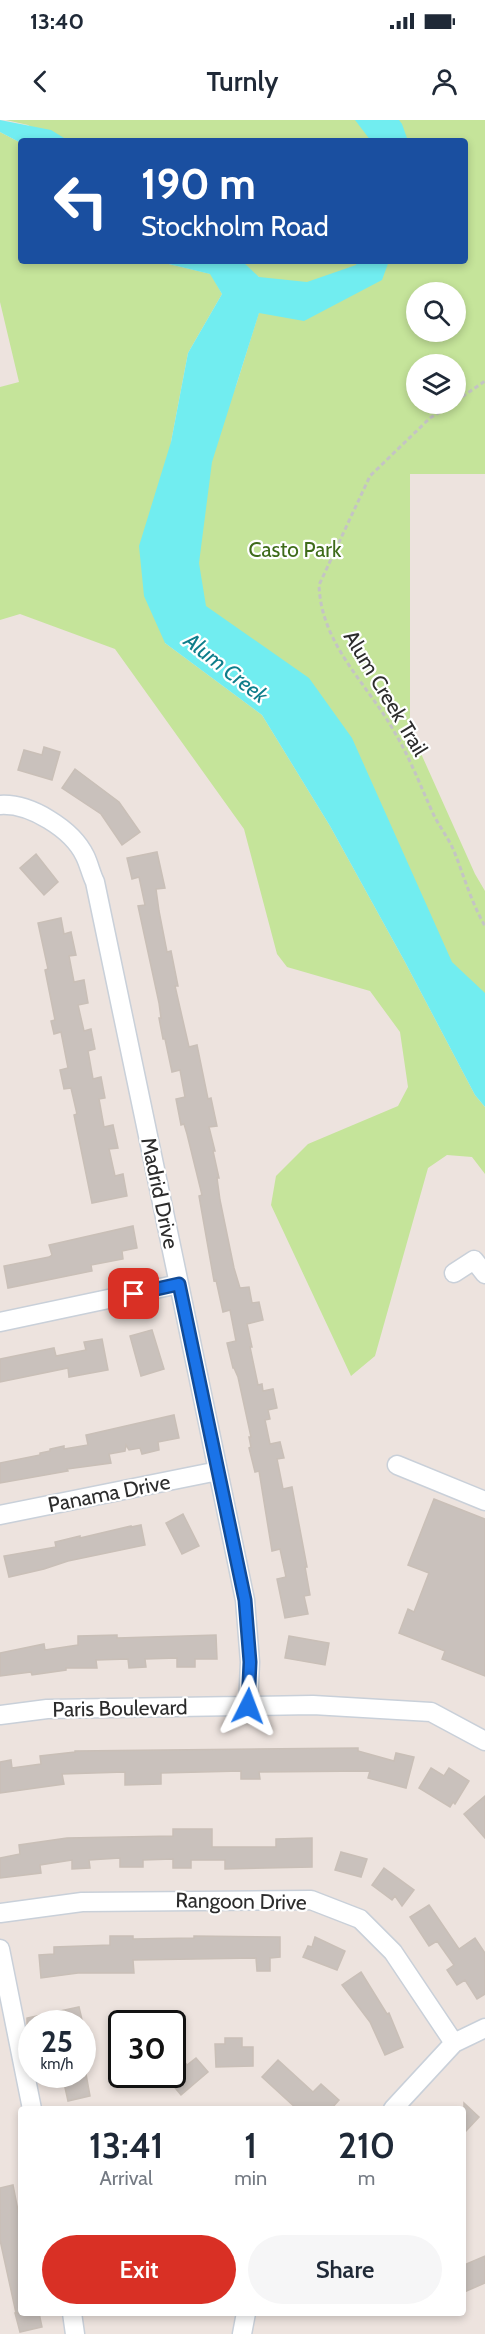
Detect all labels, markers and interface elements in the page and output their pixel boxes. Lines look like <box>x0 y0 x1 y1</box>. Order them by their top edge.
text: 13:40 <box>30 8 84 35</box>
icon: back <box>24 65 57 98</box>
text: Turnly <box>207 65 278 98</box>
icon: person <box>428 65 461 98</box>
text: 190 m <box>141 158 256 210</box>
icon: left <box>42 162 120 240</box>
text: Stockholm Road <box>141 210 329 243</box>
map controls <box>406 282 466 414</box>
button: search <box>406 282 466 342</box>
button: layers <box>406 354 466 414</box>
park label: Casto Park <box>249 537 342 562</box>
water label: Alum Creek <box>178 626 274 709</box>
street label: Alum Creek Trail <box>339 626 433 760</box>
street label: Madrid Drive <box>136 1135 184 1251</box>
pin <box>108 1268 159 1319</box>
icon: arrive <box>117 1277 150 1310</box>
street label: Panama Drive <box>46 1469 172 1517</box>
position arrow <box>216 1674 280 1738</box>
street label: Paris Boulevard <box>52 1694 188 1722</box>
street label: Rangoon Drive <box>175 1887 307 1915</box>
speed limit sign: 30 <box>108 2010 186 2088</box>
text: 25 <box>41 2023 73 2060</box>
text: km/h <box>41 2055 73 2073</box>
text: 13:41 <box>89 2123 163 2167</box>
text: 1 <box>244 2123 257 2167</box>
text: 210 <box>338 2123 395 2167</box>
text: Arrival <box>99 2166 153 2190</box>
text: min <box>234 2166 267 2190</box>
text: m <box>358 2166 375 2190</box>
button: Exit <box>42 2235 236 2304</box>
button: Share <box>248 2235 442 2304</box>

